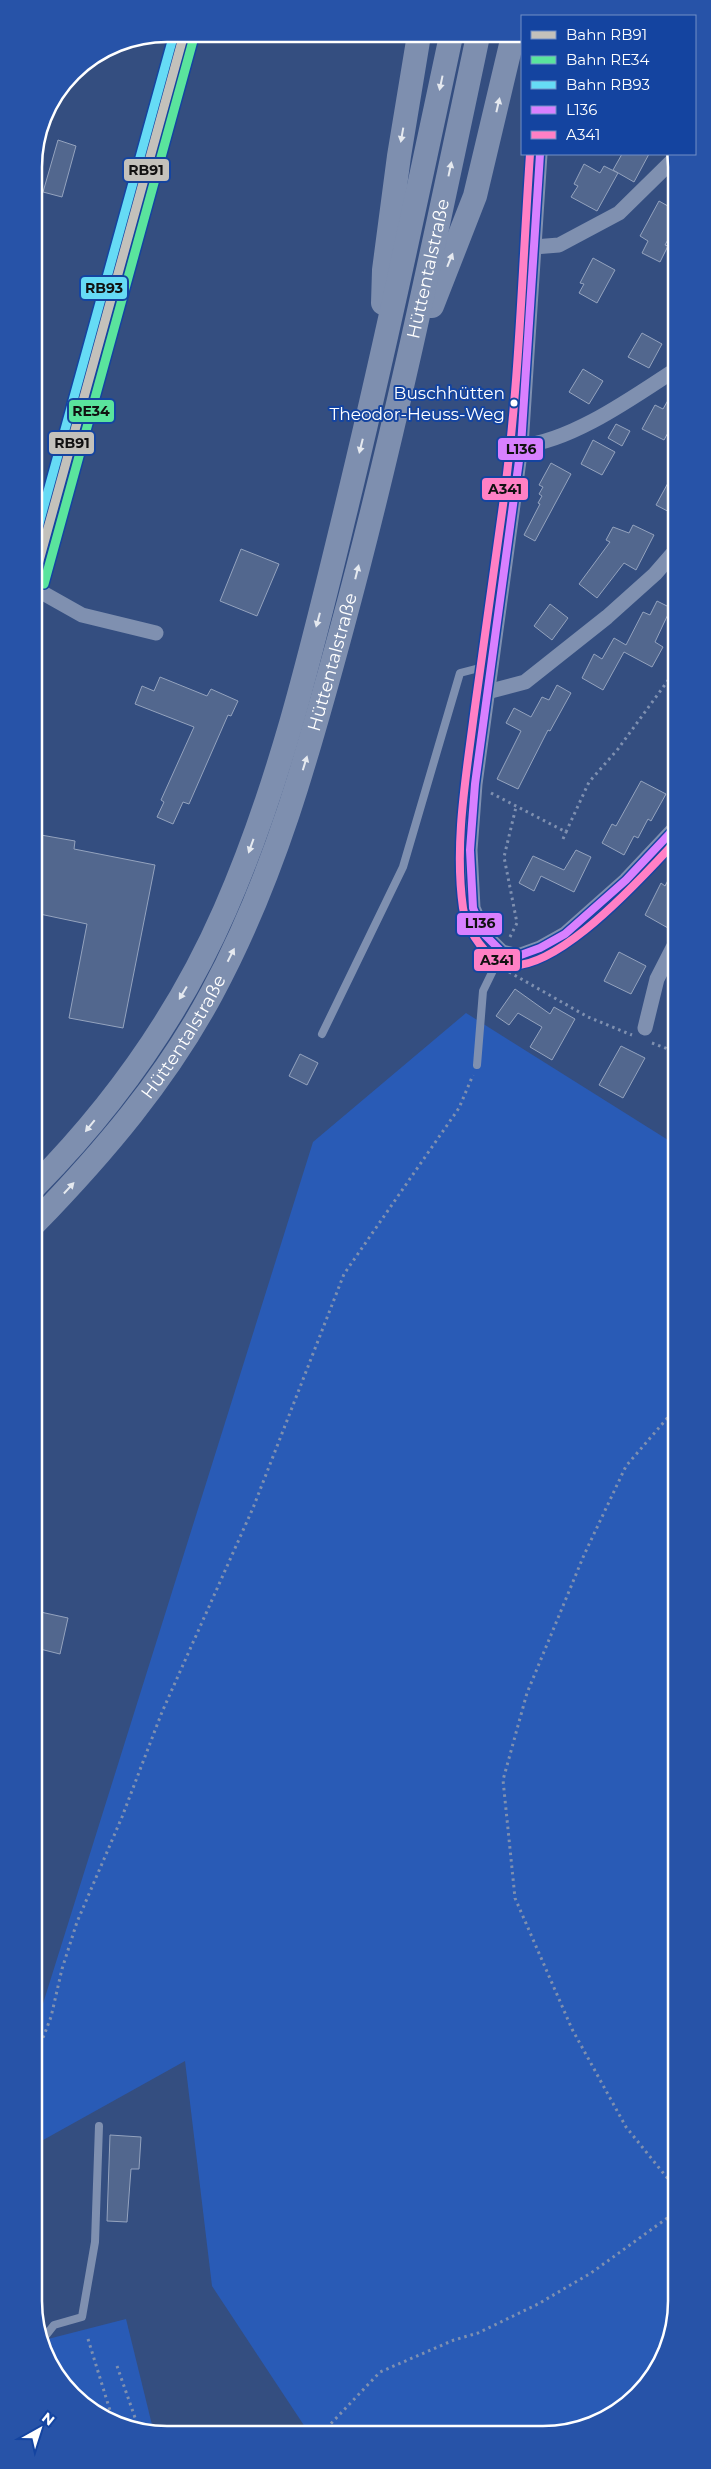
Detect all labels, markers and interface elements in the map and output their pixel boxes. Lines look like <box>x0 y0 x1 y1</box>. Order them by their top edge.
legend <box>521 15 696 155</box>
text: Bahn RB91 <box>566 25 647 44</box>
text: Bahn RE34 <box>566 50 649 69</box>
text: Bahn RB93 <box>566 75 650 94</box>
one-way arrow <box>436 76 444 92</box>
one-way arrow <box>494 98 502 113</box>
text: L136 <box>566 100 597 119</box>
text: A341 <box>566 125 600 144</box>
one-way arrow <box>398 128 406 144</box>
line badge: RB91 <box>123 158 170 182</box>
one-way arrow <box>446 160 454 176</box>
text: RB91 <box>128 161 164 179</box>
street label: Hüttentalstraße <box>402 197 454 341</box>
one-way arrow <box>446 252 454 267</box>
line badge: RB93 <box>80 276 128 300</box>
text: RB93 <box>85 279 123 297</box>
place label: Buschhütten Theodor-Heuss-Weg <box>329 383 505 424</box>
marker: Buschhütten Theodor-Heuss-Weg <box>509 398 519 408</box>
line badge: RE34 <box>68 399 115 423</box>
text: RE34 <box>72 402 110 420</box>
line badge: RB91 <box>48 431 95 455</box>
text: RB91 <box>54 434 90 452</box>
line badge: L136 <box>497 437 544 461</box>
one-way arrow <box>357 438 365 453</box>
text: L136 <box>506 440 536 458</box>
line badge: A341 <box>481 477 529 501</box>
text: A341 <box>487 480 522 498</box>
one-way arrow <box>353 565 361 580</box>
street label: Hüttentalstraße <box>303 591 362 734</box>
one-way arrow <box>314 613 322 628</box>
one-way arrow <box>301 755 309 770</box>
one-way arrow <box>247 839 255 854</box>
line badge: L136 <box>456 912 503 936</box>
text: L136 <box>465 914 495 932</box>
one-way arrow <box>227 948 235 962</box>
line badge: A341 <box>473 948 521 972</box>
text: A341 <box>479 951 514 969</box>
street label: Hüttentalstraße <box>136 971 231 1103</box>
one-way arrow <box>178 987 187 1000</box>
one-way arrow <box>84 1119 95 1132</box>
one-way arrow <box>63 1182 75 1194</box>
north arrow <box>15 2404 65 2454</box>
text: N <box>38 2408 58 2429</box>

